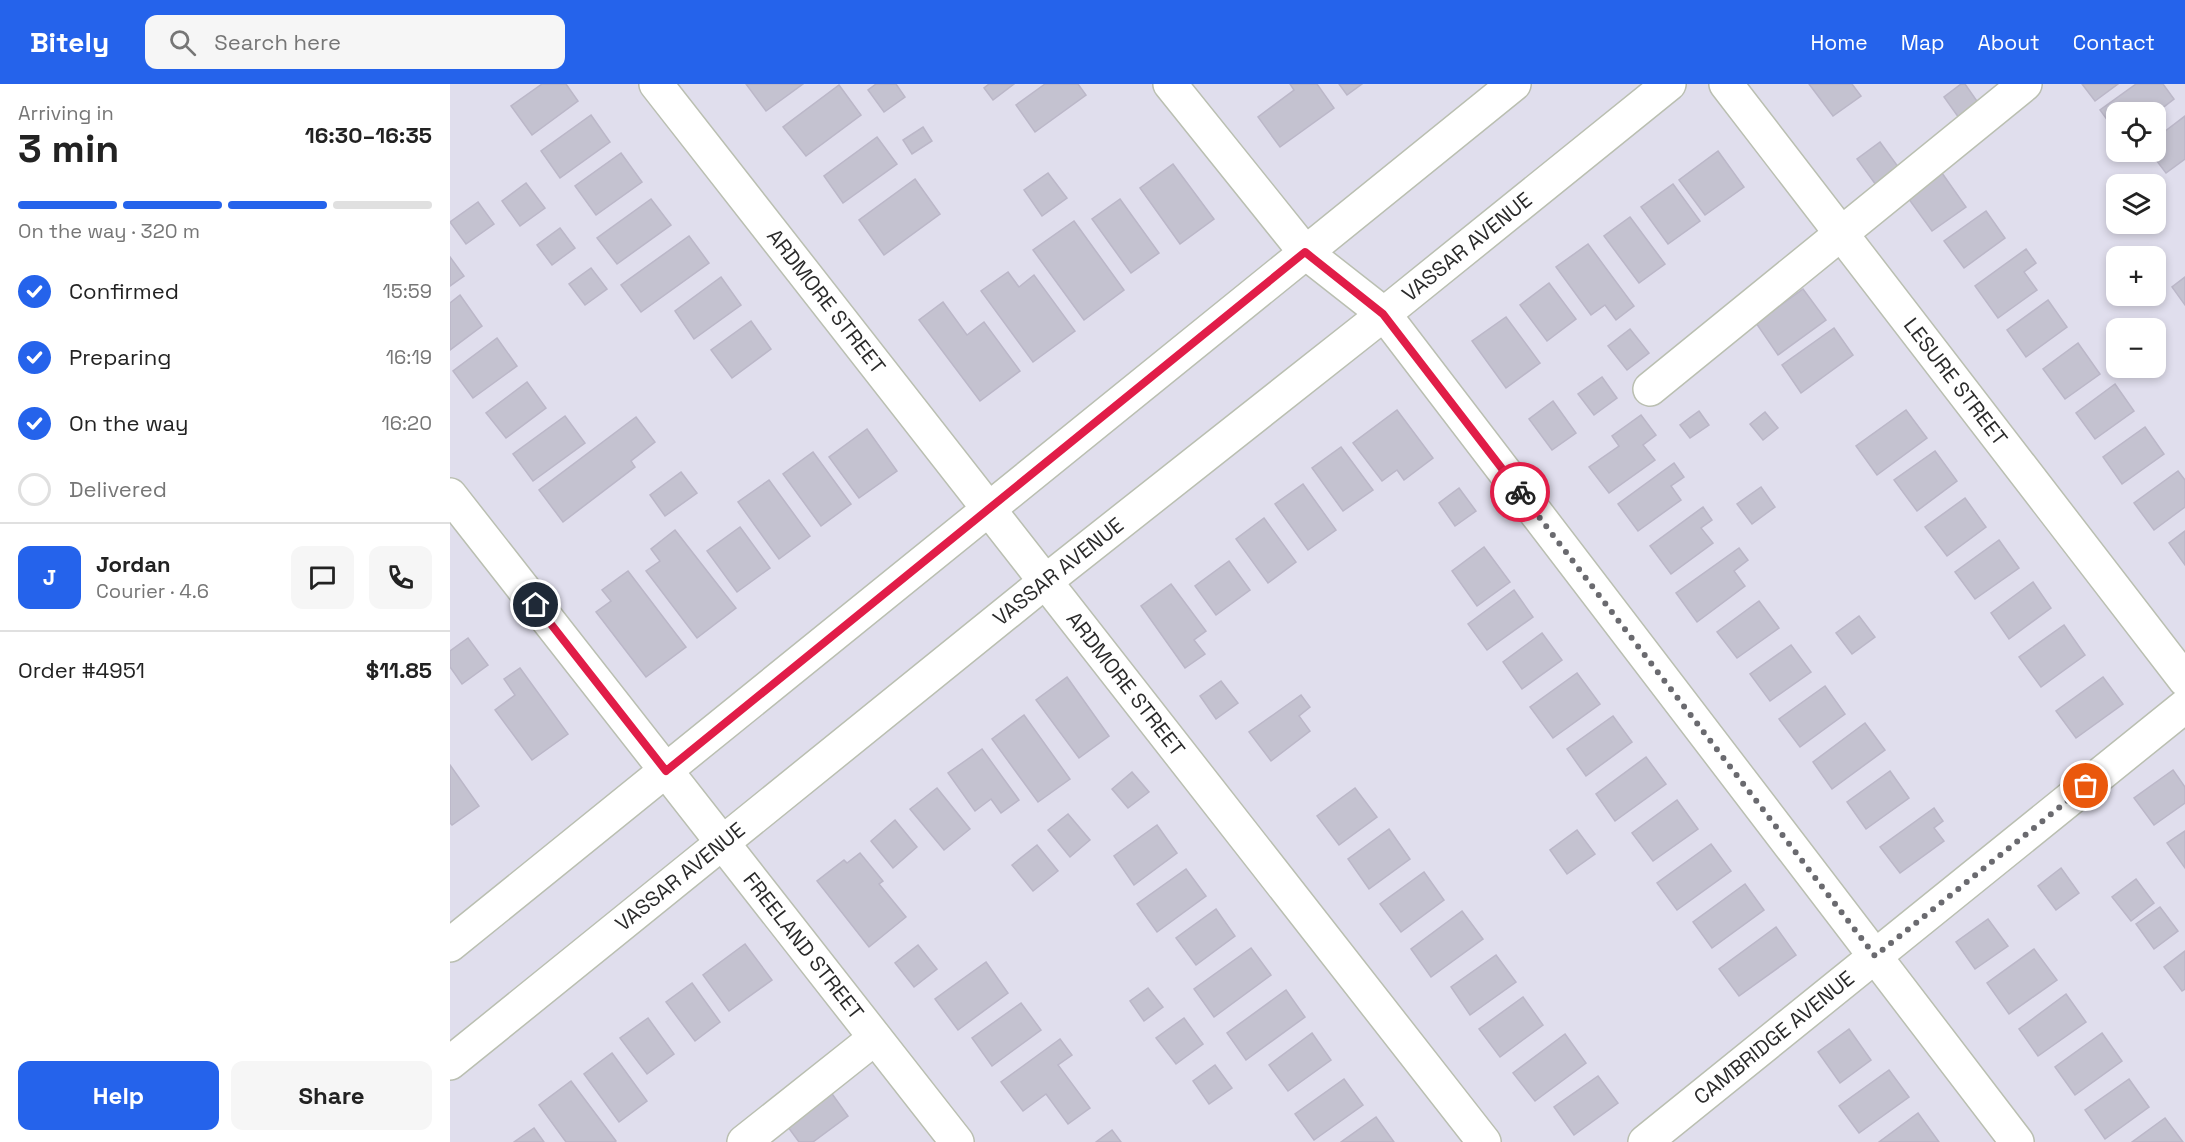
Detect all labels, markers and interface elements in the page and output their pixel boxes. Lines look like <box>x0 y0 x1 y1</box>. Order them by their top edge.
search box <box>145 15 565 69</box>
text: Bitely <box>30 24 109 60</box>
icon: search <box>166 26 199 59</box>
text: Search here <box>214 28 341 56</box>
text: Home <box>1810 29 1868 56</box>
text: Map <box>1901 29 1945 56</box>
text: About <box>1978 29 2040 56</box>
text: Contact <box>2073 29 2155 56</box>
text: Arriving in <box>18 100 114 126</box>
map controls <box>2106 102 2166 378</box>
button: locate <box>2106 102 2166 162</box>
text: 16:30–16:35 <box>305 121 432 149</box>
text: 3 min <box>18 124 119 173</box>
button: layers <box>2106 174 2166 234</box>
street label: VASSAR AVENUE <box>1396 186 1537 307</box>
text: On the way · 320 m <box>18 218 200 244</box>
street label: ARDMORE STREET <box>761 223 892 379</box>
button: + <box>2106 246 2166 306</box>
icon: check <box>18 275 51 308</box>
text: Confirmed <box>69 277 179 305</box>
text: 15:59 <box>382 278 432 304</box>
street label: LESURE STREET <box>1898 312 2014 451</box>
button: − <box>2106 318 2166 378</box>
icon: check <box>18 341 51 374</box>
text: Preparing <box>69 343 171 371</box>
text: 16:19 <box>386 344 432 370</box>
icon: check <box>18 407 51 440</box>
text: On the way <box>69 409 188 437</box>
text: 16:20 <box>381 410 432 436</box>
courier <box>1490 462 1550 522</box>
text: Delivered <box>69 475 167 503</box>
icon: bike <box>1504 476 1537 509</box>
street label: VASSAR AVENUE <box>987 511 1129 631</box>
button: chat <box>291 546 354 609</box>
button: phone <box>369 546 432 609</box>
text: Jordan <box>96 550 171 578</box>
text: J <box>43 563 56 591</box>
text: Courier · 4.6 <box>96 578 209 604</box>
pin <box>510 579 561 630</box>
icon: home <box>519 588 552 621</box>
street label: ARDMORE STREET <box>1061 606 1191 762</box>
text: Order #4951 <box>18 656 145 684</box>
text: $11.85 <box>366 656 432 684</box>
pin <box>2060 760 2111 811</box>
icon: bag <box>2069 769 2102 802</box>
street label: VASSAR AVENUE <box>609 816 750 937</box>
street label: FREELAND STREET <box>738 866 870 1025</box>
street label: CAMBRIDGE AVENUE <box>1688 964 1860 1110</box>
button: Help <box>18 1061 219 1130</box>
button: Share <box>231 1061 432 1130</box>

